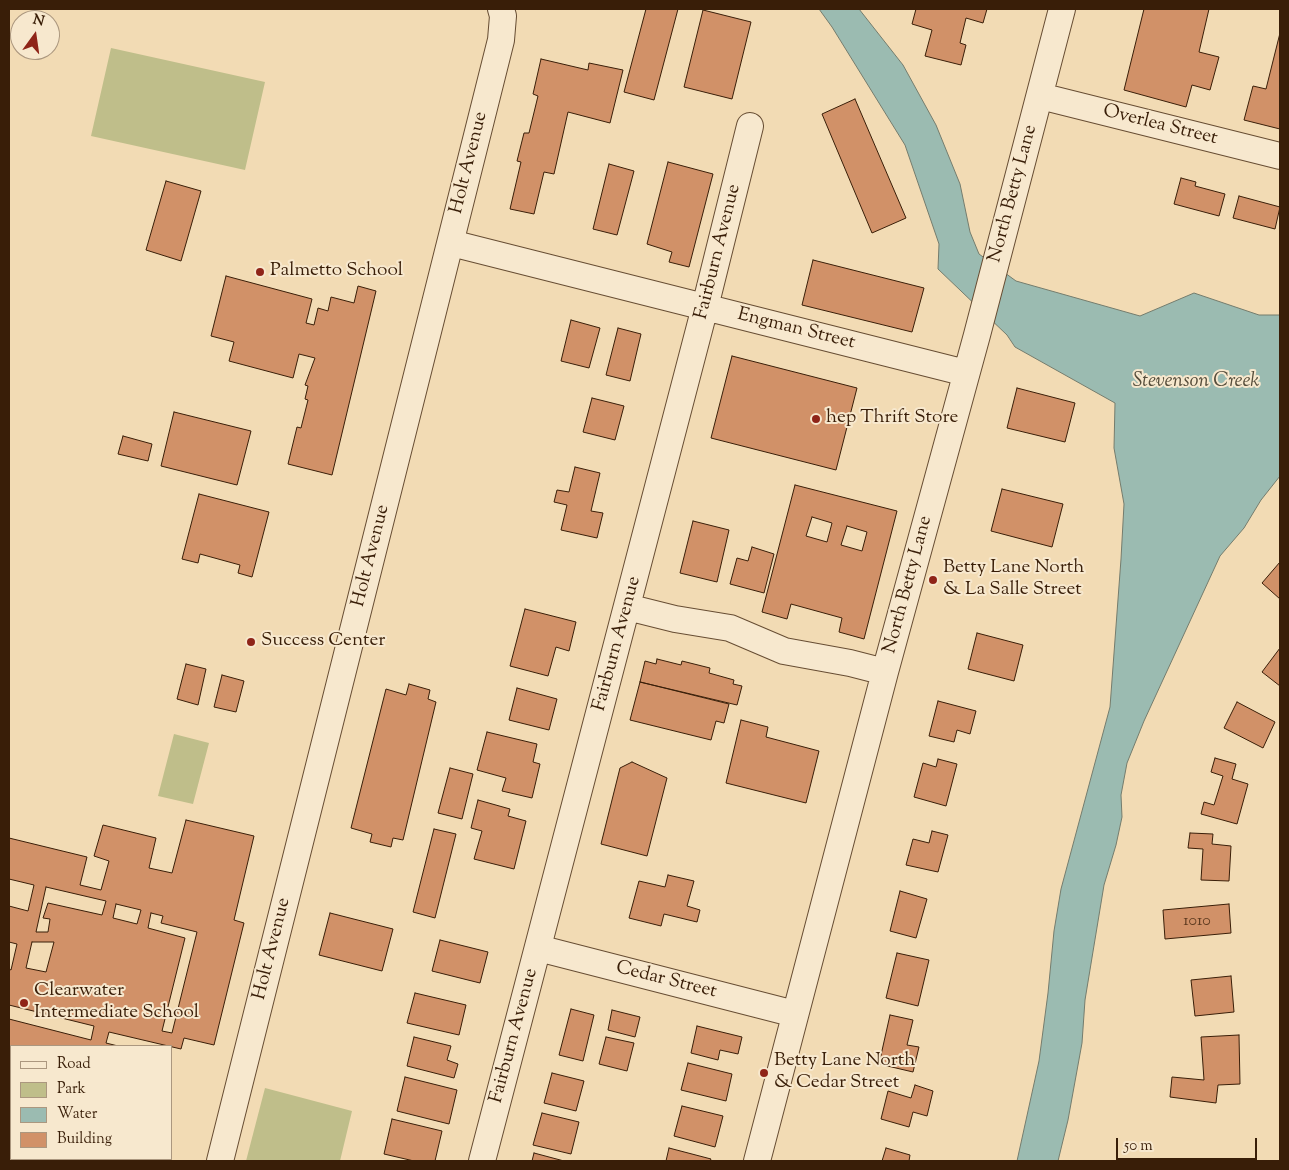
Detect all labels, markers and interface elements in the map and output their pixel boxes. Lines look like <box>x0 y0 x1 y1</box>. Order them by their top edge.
north arrow <box>10 10 60 60</box>
text: N <box>31 10 46 32</box>
street label: Overlea Street <box>1100 101 1220 151</box>
street label: Holt Avenue <box>446 110 494 216</box>
street label: North Betty Lane <box>985 123 1043 265</box>
street label: Fairburn Avenue <box>691 182 747 322</box>
place label: Palmetto School <box>270 261 403 283</box>
marker: Palmetto School <box>254 266 266 278</box>
street label: Engman Street <box>735 304 857 356</box>
water label: Stevenson Creek <box>1133 371 1259 395</box>
place label: hep Thrift Store <box>826 408 958 430</box>
marker: hep Thrift Store <box>810 413 822 425</box>
street label: Holt Avenue <box>348 503 396 609</box>
street label: North Betty Lane <box>880 514 938 656</box>
place label: Betty Lane North & La Salle Street <box>943 558 1084 602</box>
street label: Fairburn Avenue <box>589 574 647 714</box>
marker: Betty Lane North & La Salle Street <box>927 574 939 586</box>
place label: Success Center <box>261 631 385 653</box>
marker: Success Center <box>245 636 257 648</box>
street label: Holt Avenue <box>249 896 297 1002</box>
house number: 1010 <box>1183 912 1211 932</box>
street label: Cedar Street <box>613 957 719 1005</box>
street label: Fairburn Avenue <box>486 966 544 1106</box>
place label: Clearwater Intermediate School <box>34 981 199 1025</box>
marker: Clearwater Intermediate School <box>18 997 30 1009</box>
legend <box>10 1045 172 1160</box>
place label: Betty Lane North & Cedar Street <box>774 1051 915 1095</box>
text: Road <box>57 1054 91 1075</box>
marker: Betty Lane North & Cedar Street <box>758 1067 770 1079</box>
text: Park <box>57 1079 86 1100</box>
text: Water <box>57 1104 97 1125</box>
scale bar <box>1119 1128 1260 1160</box>
text: Building <box>57 1129 112 1150</box>
text: 50 m <box>1124 1136 1153 1157</box>

